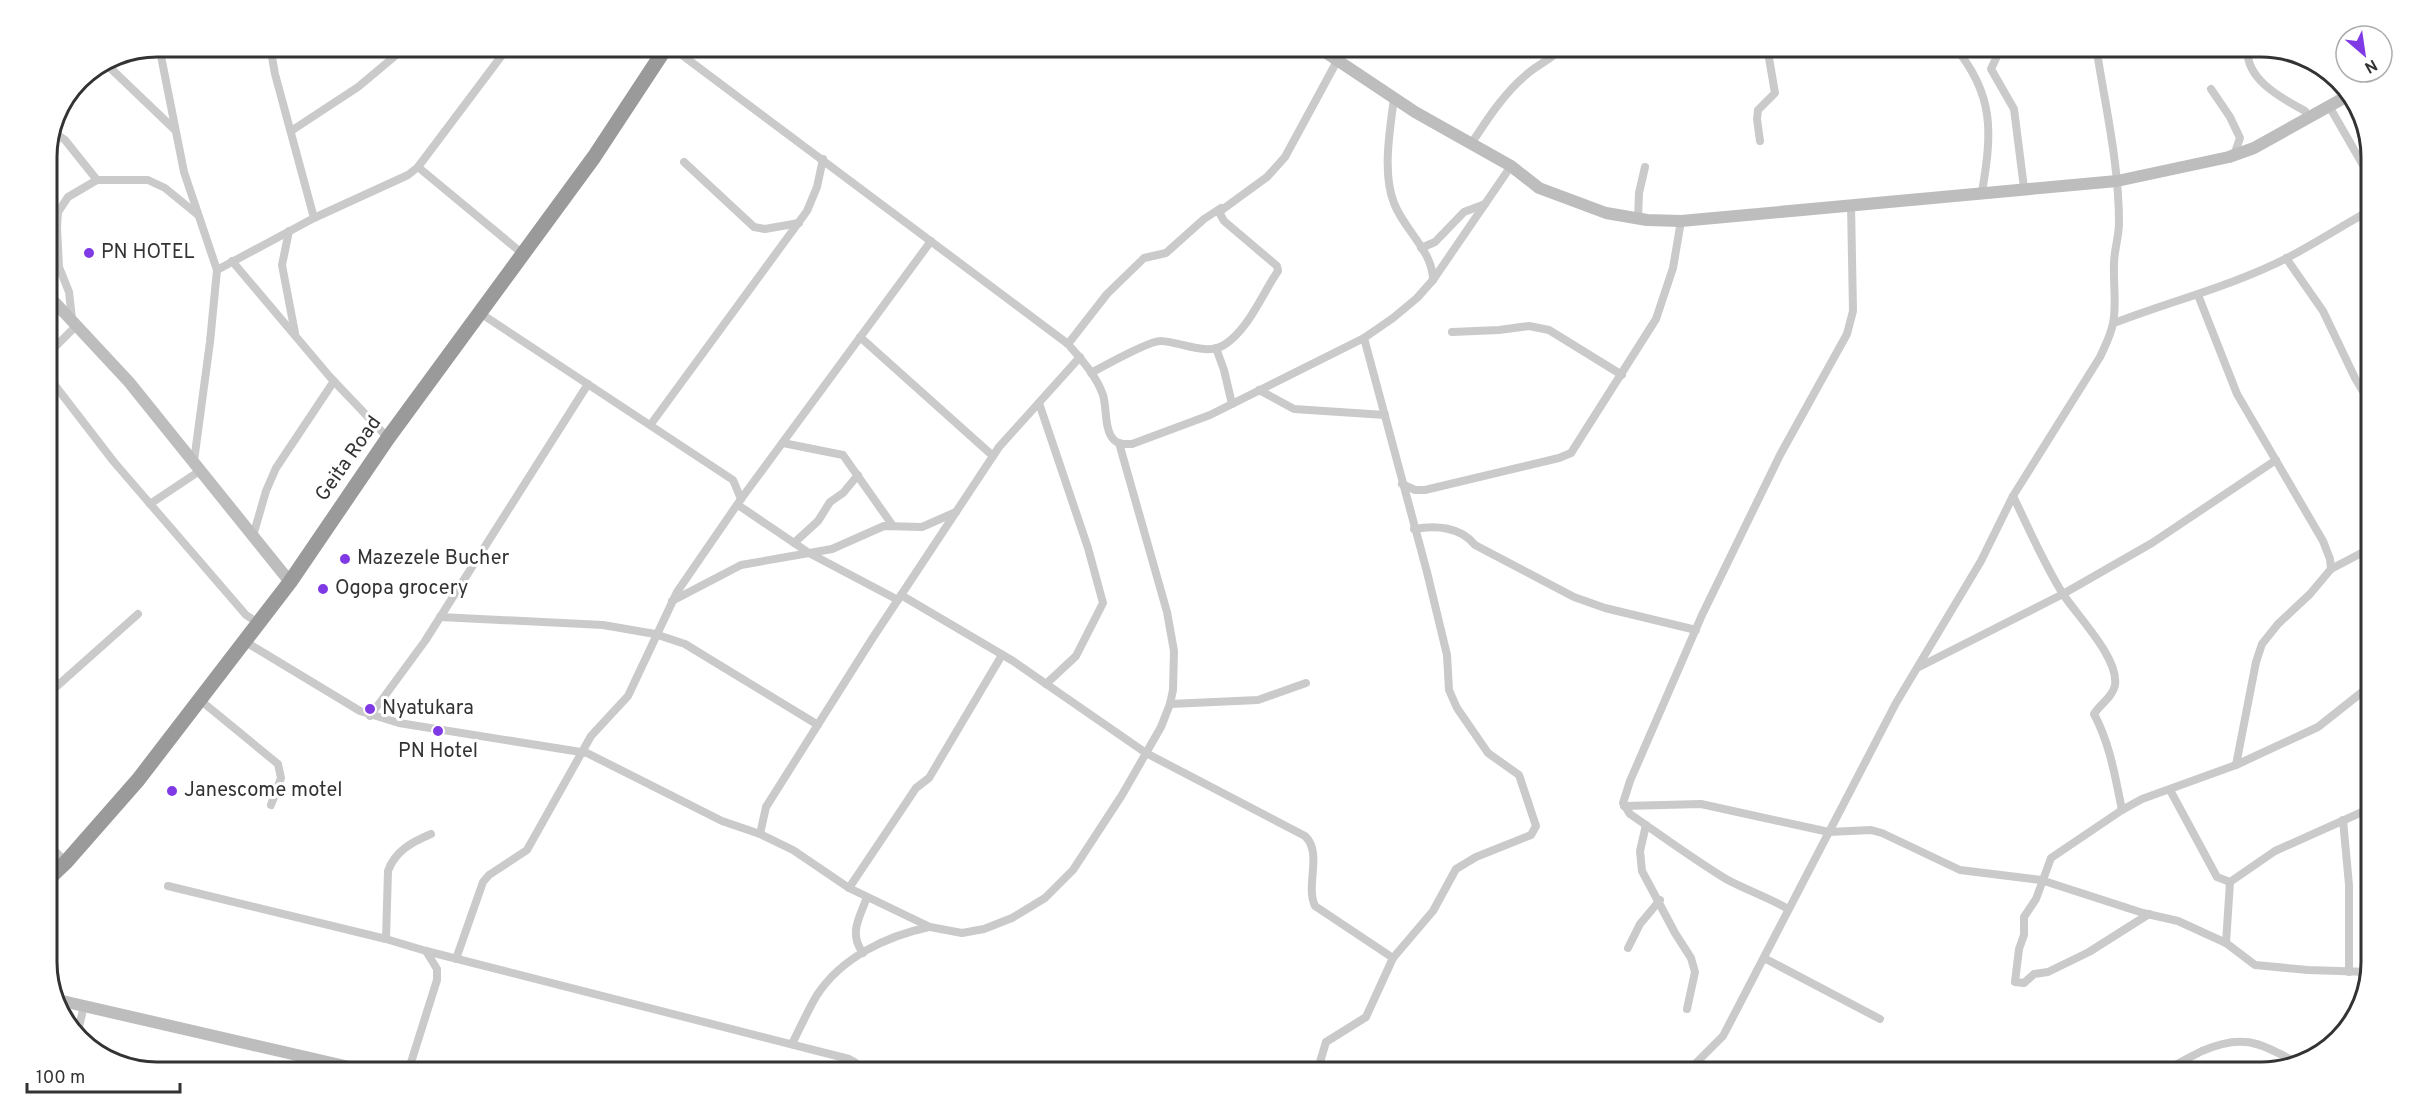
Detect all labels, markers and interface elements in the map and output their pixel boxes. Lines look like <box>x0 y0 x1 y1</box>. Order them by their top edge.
north arrow <box>2334 24 2394 84</box>
text: N <box>2360 54 2380 77</box>
place label: PN HOTEL <box>101 240 195 266</box>
marker: PN HOTEL <box>82 246 96 260</box>
street label: Geita Road <box>310 411 388 507</box>
place label: Mazezele Bucher <box>357 546 510 572</box>
marker: Mazezele Bucher <box>338 552 352 566</box>
place label: Ogopa grocery <box>335 576 468 602</box>
marker: Ogopa grocery <box>316 582 330 596</box>
place label: Nyatukara <box>382 696 474 722</box>
marker: Nyatukara <box>363 702 377 716</box>
marker: PN Hotel <box>431 724 445 738</box>
place label: PN Hotel <box>398 739 478 765</box>
place label: Janescome motel <box>184 778 342 804</box>
marker: Janescome motel <box>165 784 179 798</box>
scale bar <box>27 1056 180 1094</box>
text: 100 m <box>36 1067 85 1090</box>

